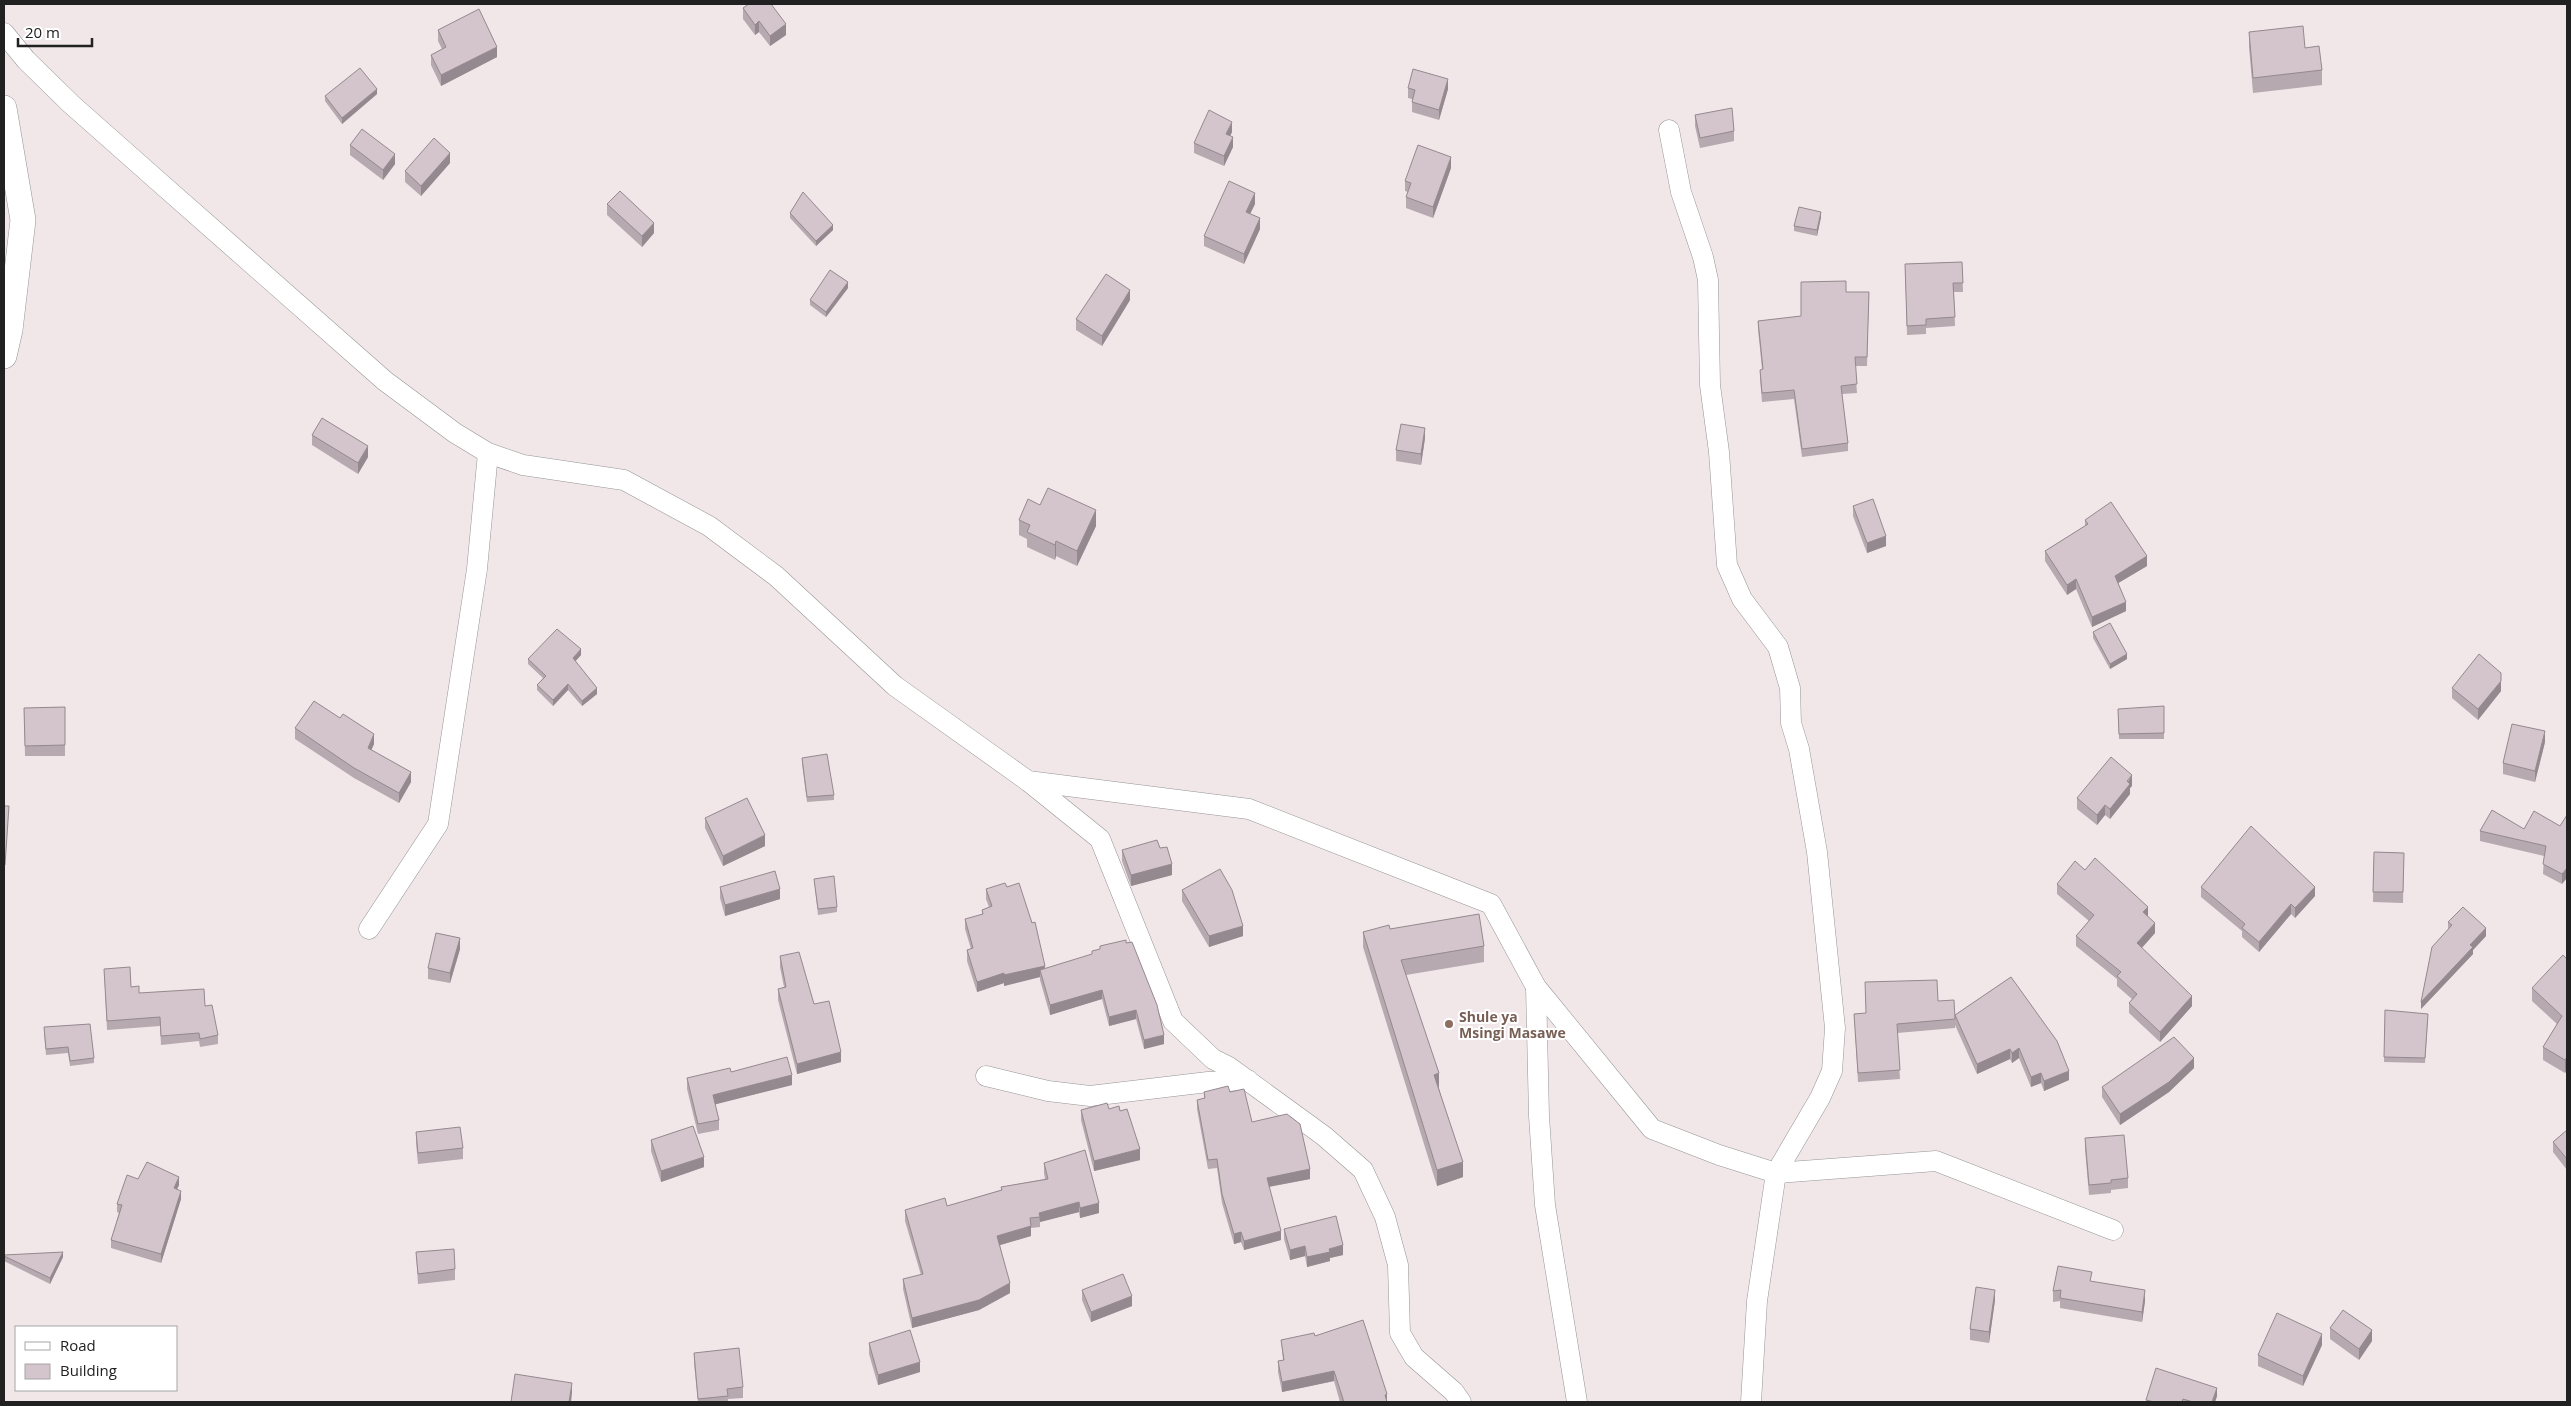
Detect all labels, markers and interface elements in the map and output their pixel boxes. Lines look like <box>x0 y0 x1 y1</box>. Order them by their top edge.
scale bar <box>18 15 91 47</box>
text: 20 m <box>25 22 60 42</box>
place label: Shule ya Msingi Masawe <box>1459 1007 1566 1042</box>
marker: Shule ya Msingi Masawe <box>1443 1018 1455 1030</box>
legend <box>15 1326 178 1391</box>
text: Road <box>60 1335 96 1355</box>
text: Building <box>60 1360 117 1380</box>

